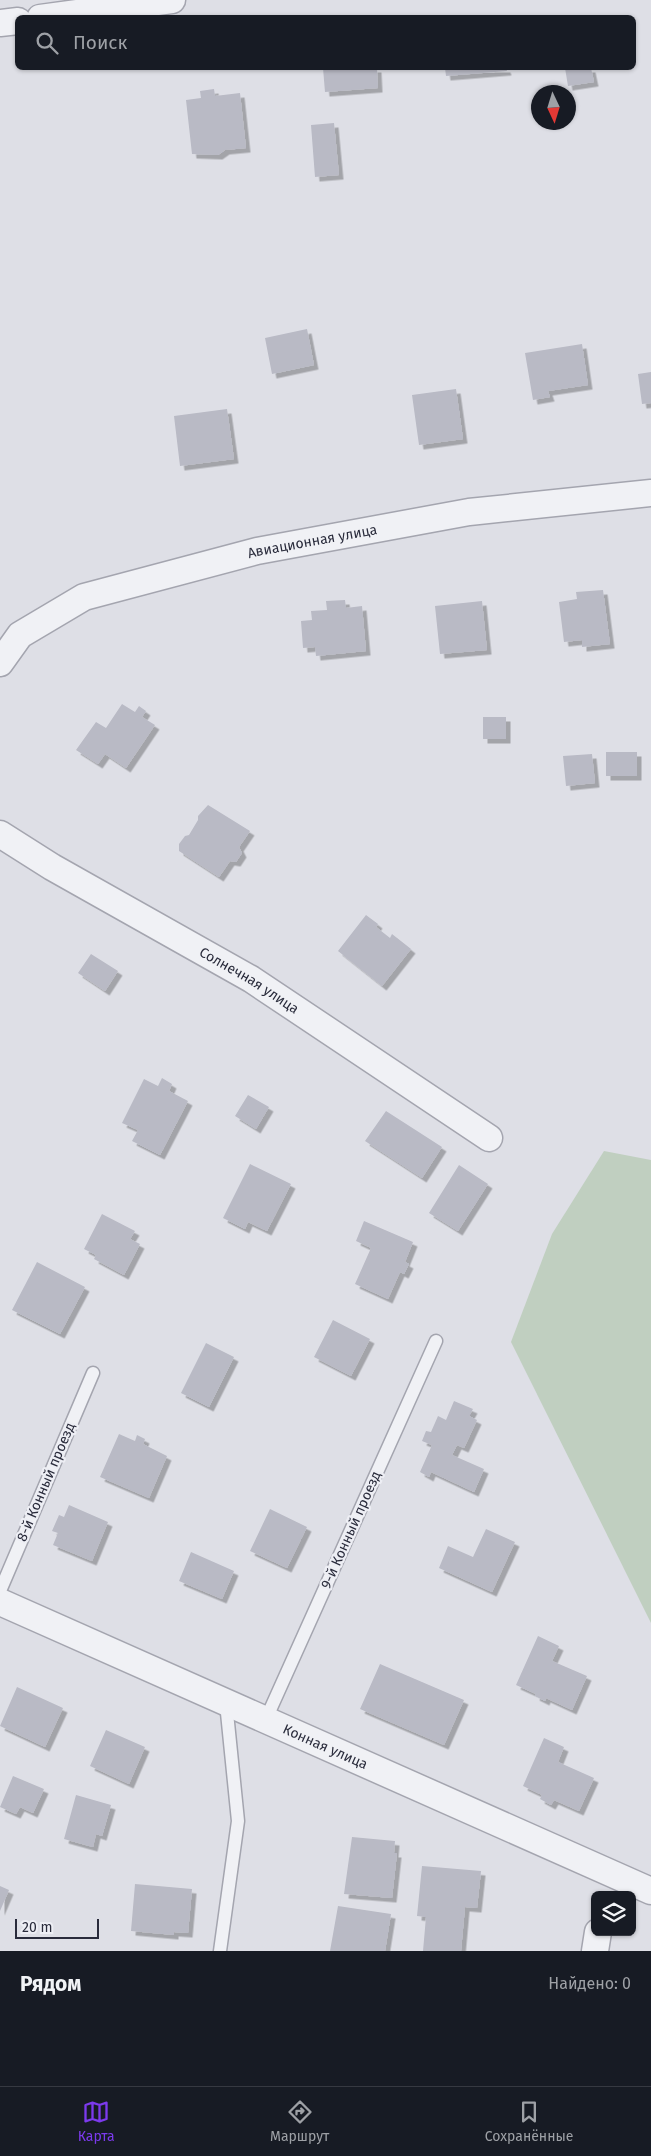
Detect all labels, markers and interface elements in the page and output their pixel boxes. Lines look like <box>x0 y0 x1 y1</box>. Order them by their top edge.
search box <box>15 15 636 70</box>
icon: search <box>33 29 61 57</box>
text: Поиск <box>73 31 127 54</box>
north arrow <box>531 85 576 130</box>
street label: Авиационная улица <box>246 521 378 562</box>
street label: Солнечная улица <box>196 943 302 1017</box>
street label: 8-й Конный проезд <box>13 1420 79 1544</box>
street label: 9-й Конный проезд <box>317 1468 385 1591</box>
street label: Конная улица <box>280 1720 370 1773</box>
map controls <box>591 1891 636 1936</box>
button: layers <box>591 1891 636 1936</box>
scale bar <box>15 1916 99 1939</box>
text: 20 m <box>22 1919 52 1936</box>
text: Рядом <box>20 1971 81 1997</box>
text: Найдено: 0 <box>548 1974 631 1993</box>
tab: Карта <box>78 2098 115 2145</box>
tab: Маршрут <box>270 2098 329 2145</box>
tab: Сохранённые <box>485 2098 573 2145</box>

